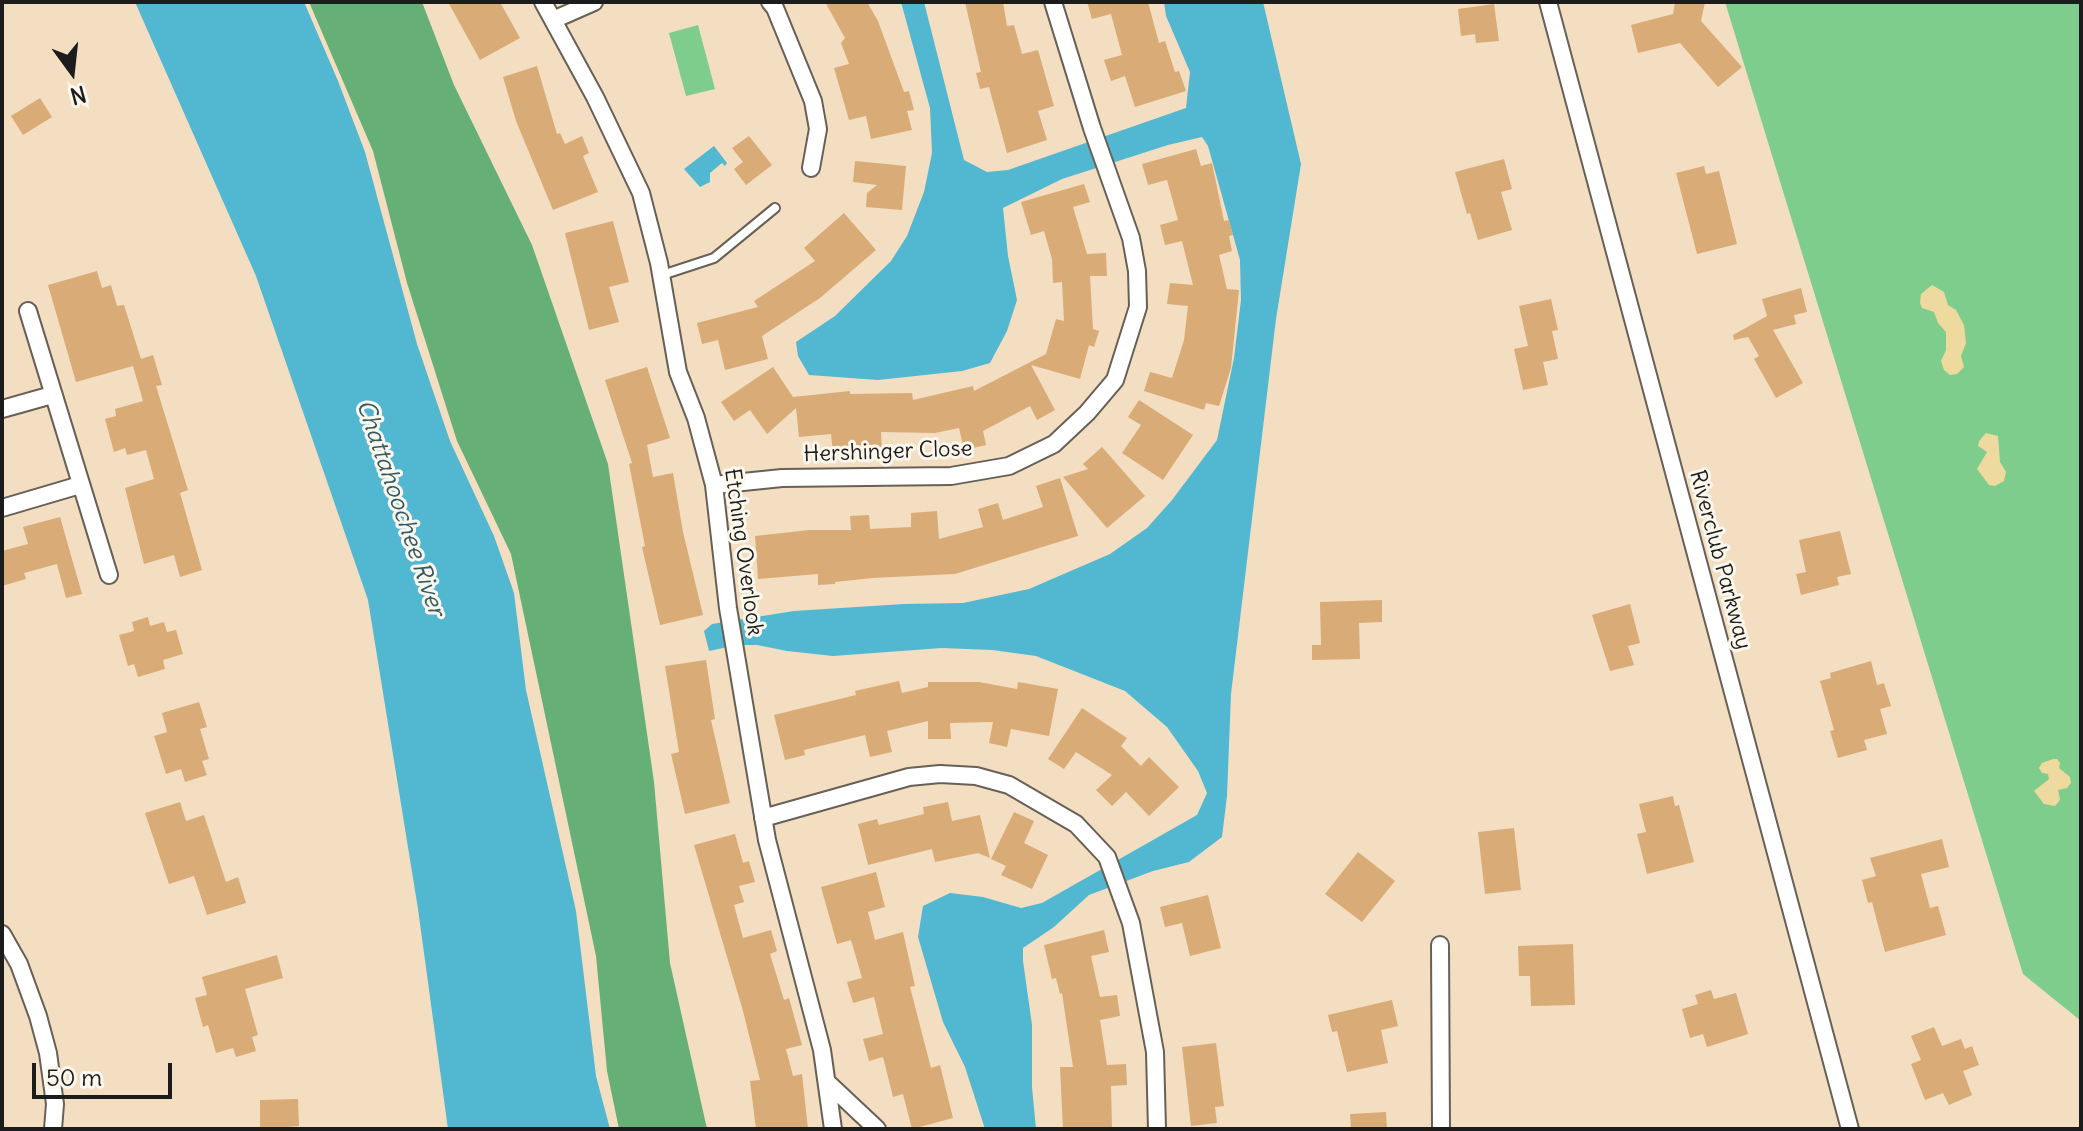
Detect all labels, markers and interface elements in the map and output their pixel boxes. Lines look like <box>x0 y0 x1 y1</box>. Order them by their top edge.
north arrow <box>32 32 112 112</box>
text: N <box>67 80 89 111</box>
water label: Chattahoochee River <box>349 396 451 620</box>
street label: Hershinger Close <box>803 436 973 468</box>
street label: Etching Overlook <box>718 467 768 637</box>
street label: Riverclub Parkway <box>1683 468 1757 652</box>
scale bar <box>36 1047 176 1097</box>
text: 50 m <box>46 1062 102 1092</box>

